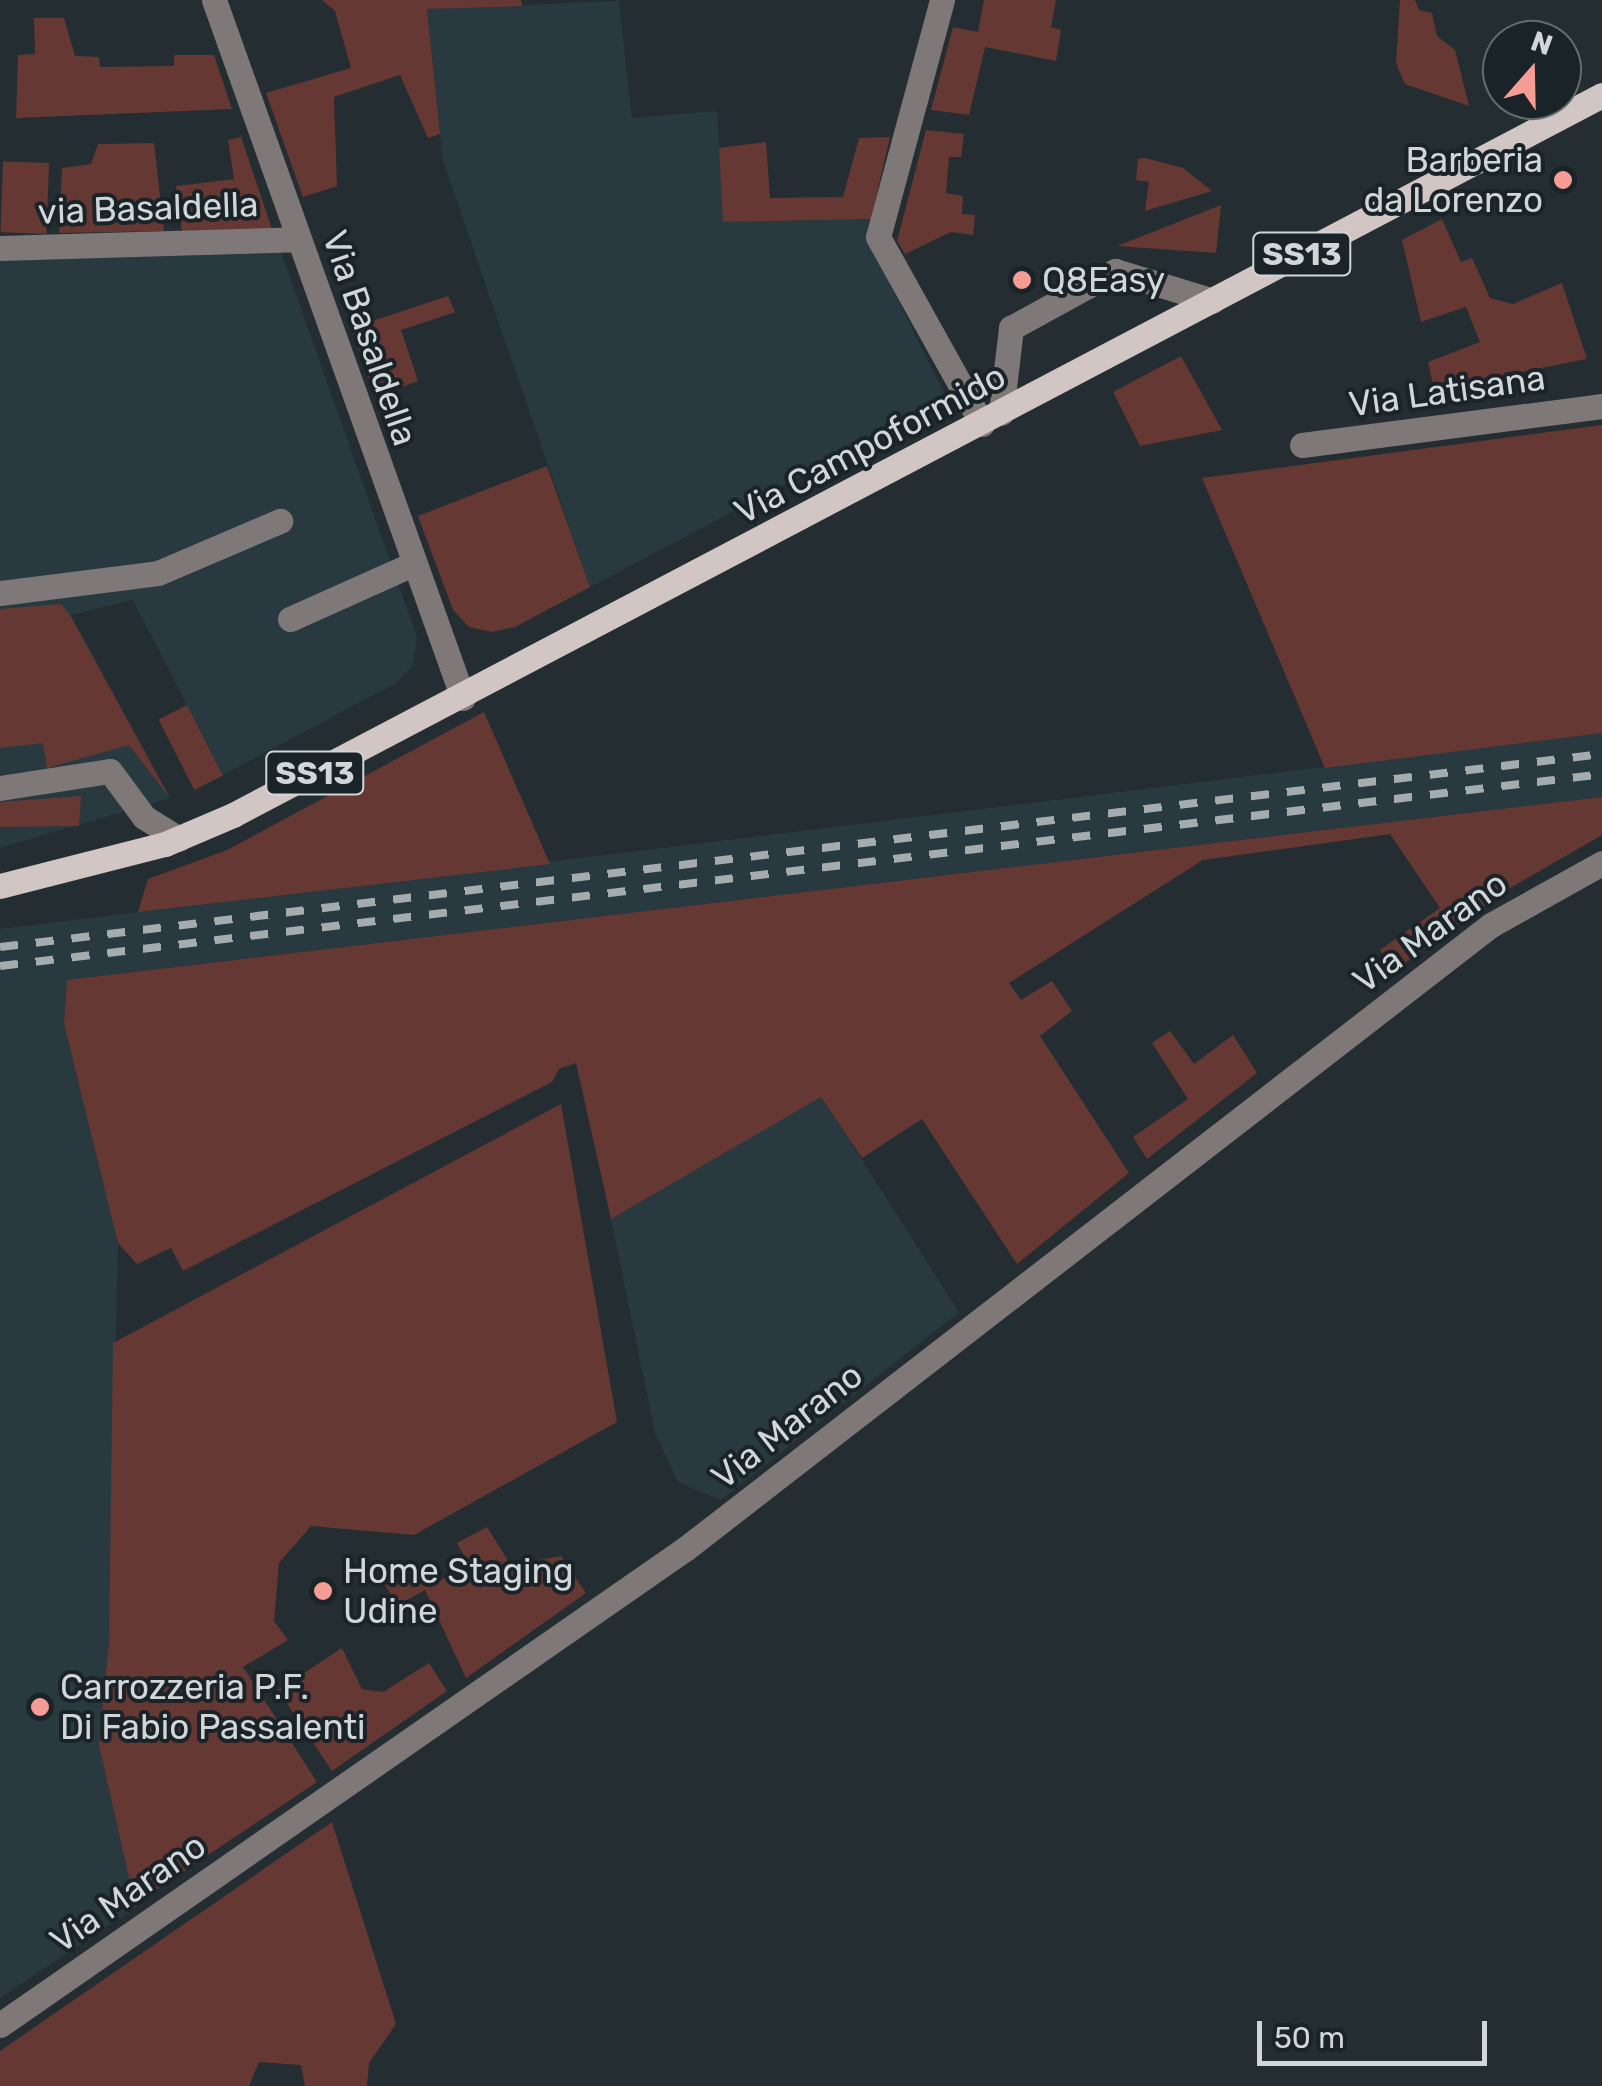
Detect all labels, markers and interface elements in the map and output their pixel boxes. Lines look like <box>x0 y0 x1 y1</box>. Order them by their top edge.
north arrow <box>1482 20 1582 120</box>
text: N <box>1527 24 1557 62</box>
place label: Barberia da Lorenzo <box>1363 139 1543 221</box>
marker: Barberia da Lorenzo <box>1552 169 1574 191</box>
street label: via Basaldella <box>37 183 259 233</box>
street label: Via Basaldella <box>314 225 426 451</box>
road number: SS13 <box>1252 227 1352 281</box>
place label: Q8Easy <box>1042 259 1165 301</box>
marker: Q8Easy <box>1011 269 1033 291</box>
street label: Via Campoformido <box>727 355 1013 533</box>
street label: Via Latisana <box>1346 356 1548 426</box>
road number: SS13 <box>265 746 365 800</box>
street label: Via Marano <box>1345 862 1515 1002</box>
street label: Via Marano <box>703 1354 871 1498</box>
place label: Home Staging Udine <box>343 1550 574 1632</box>
marker: Home Staging Udine <box>312 1580 334 1602</box>
place label: Carrozzeria P.F. Di Fabio Passalenti <box>60 1666 366 1748</box>
marker: Carrozzeria P.F. Di Fabio Passalenti <box>29 1696 51 1718</box>
street label: Via Marano <box>42 1824 214 1962</box>
scale bar <box>1262 2001 1492 2063</box>
text: 50 m <box>1274 2020 1345 2056</box>

